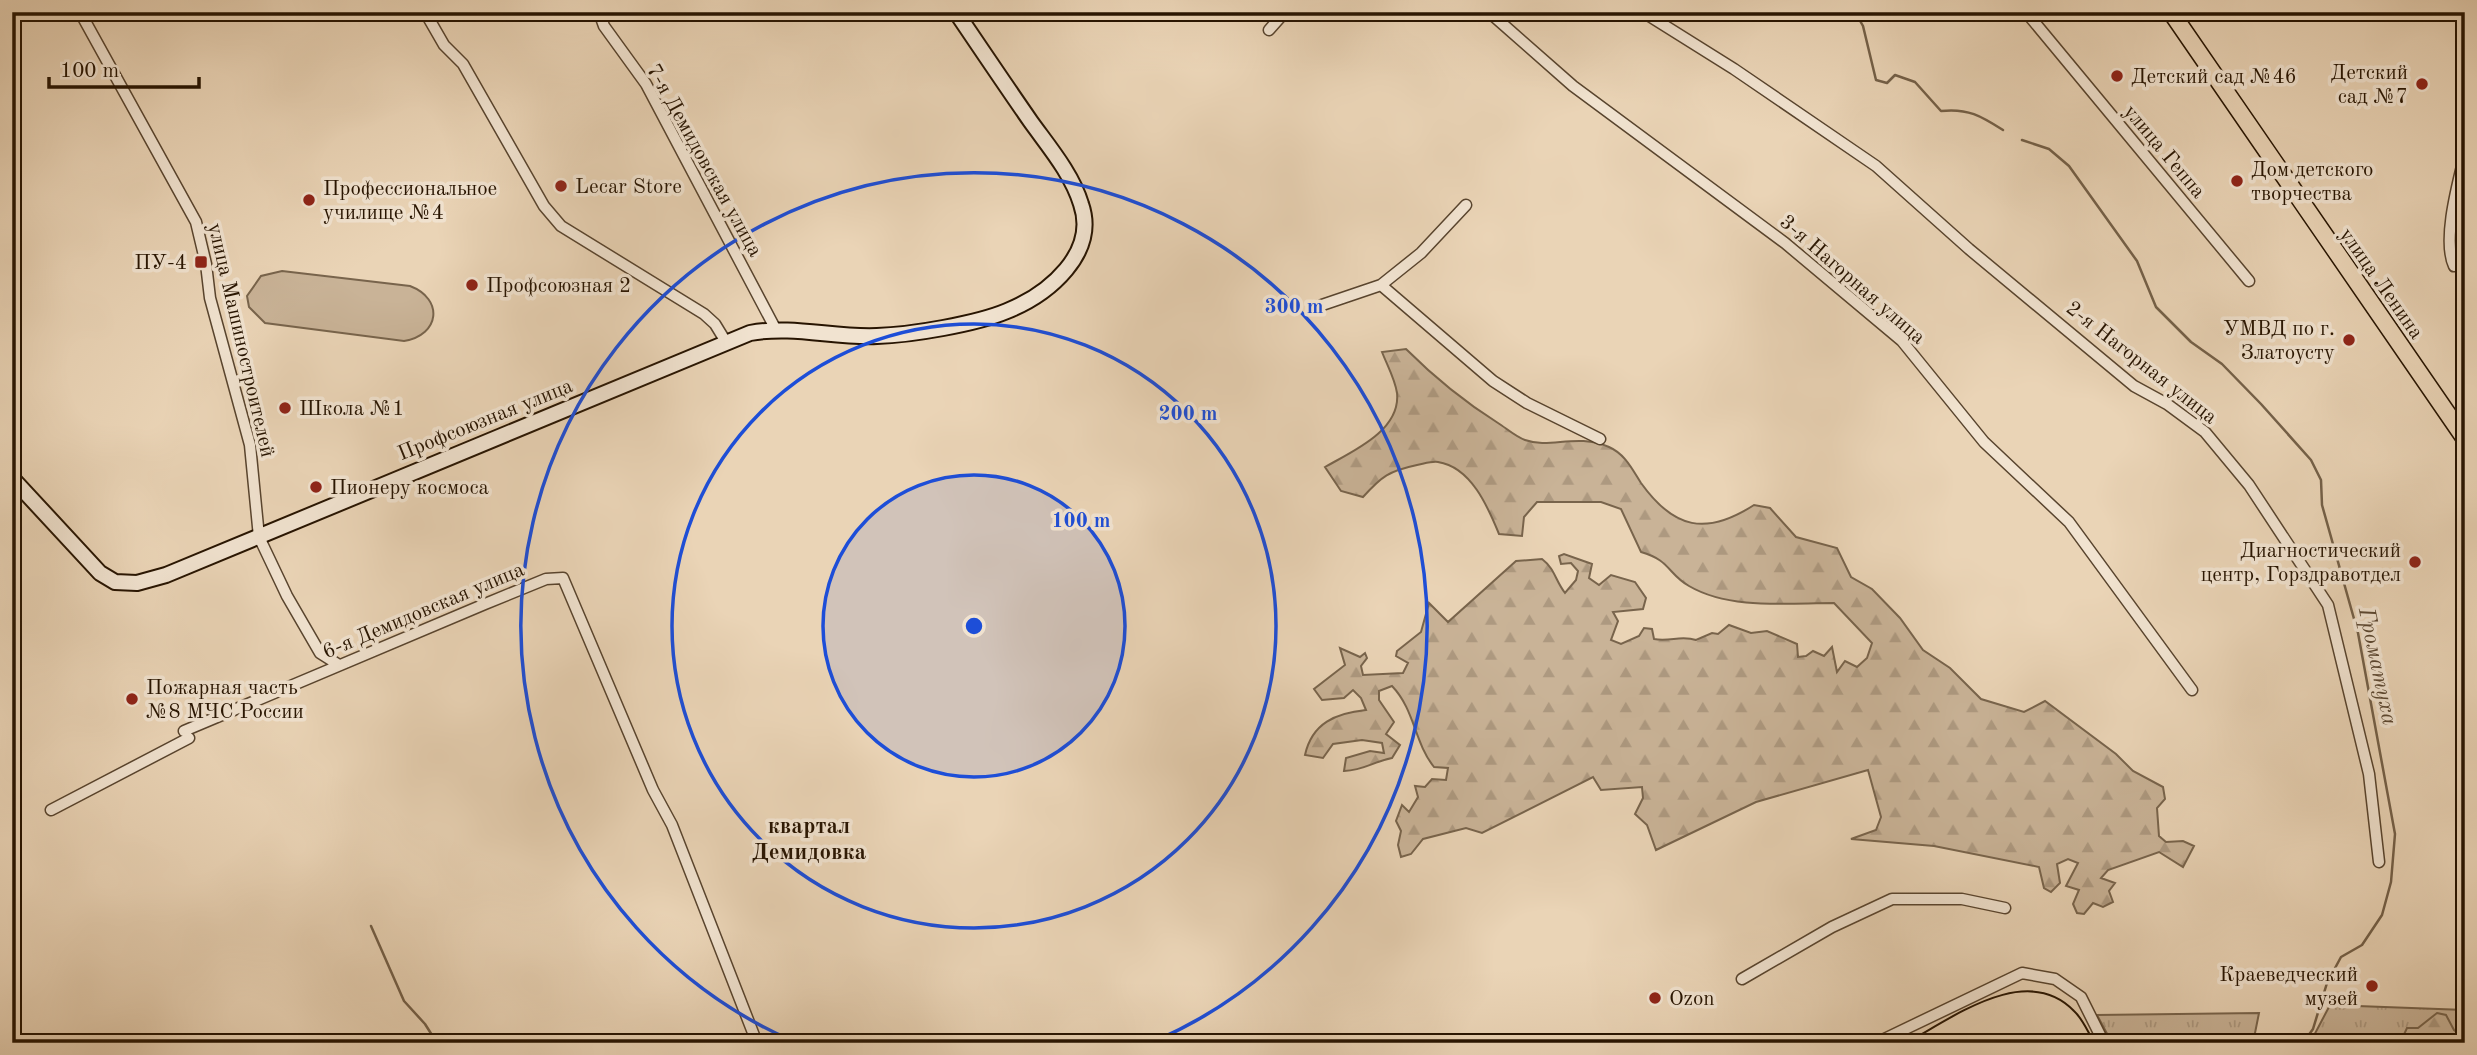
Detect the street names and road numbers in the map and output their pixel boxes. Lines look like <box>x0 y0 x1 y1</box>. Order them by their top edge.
street label: 7-я Демидовская улица <box>642 61 765 261</box>
street label: улица Геппа <box>2119 101 2209 203</box>
street label: 3-я Нагорная улица <box>1775 211 1929 349</box>
street label: улица Машиностроителей <box>203 221 278 459</box>
street label: улица Ленина <box>2335 224 2427 343</box>
street label: 2-я Нагорная улица <box>2062 298 2221 429</box>
street label: Профсоюзная улица <box>395 376 576 465</box>
street label: 6-я Демидовская улица <box>320 559 527 663</box>

